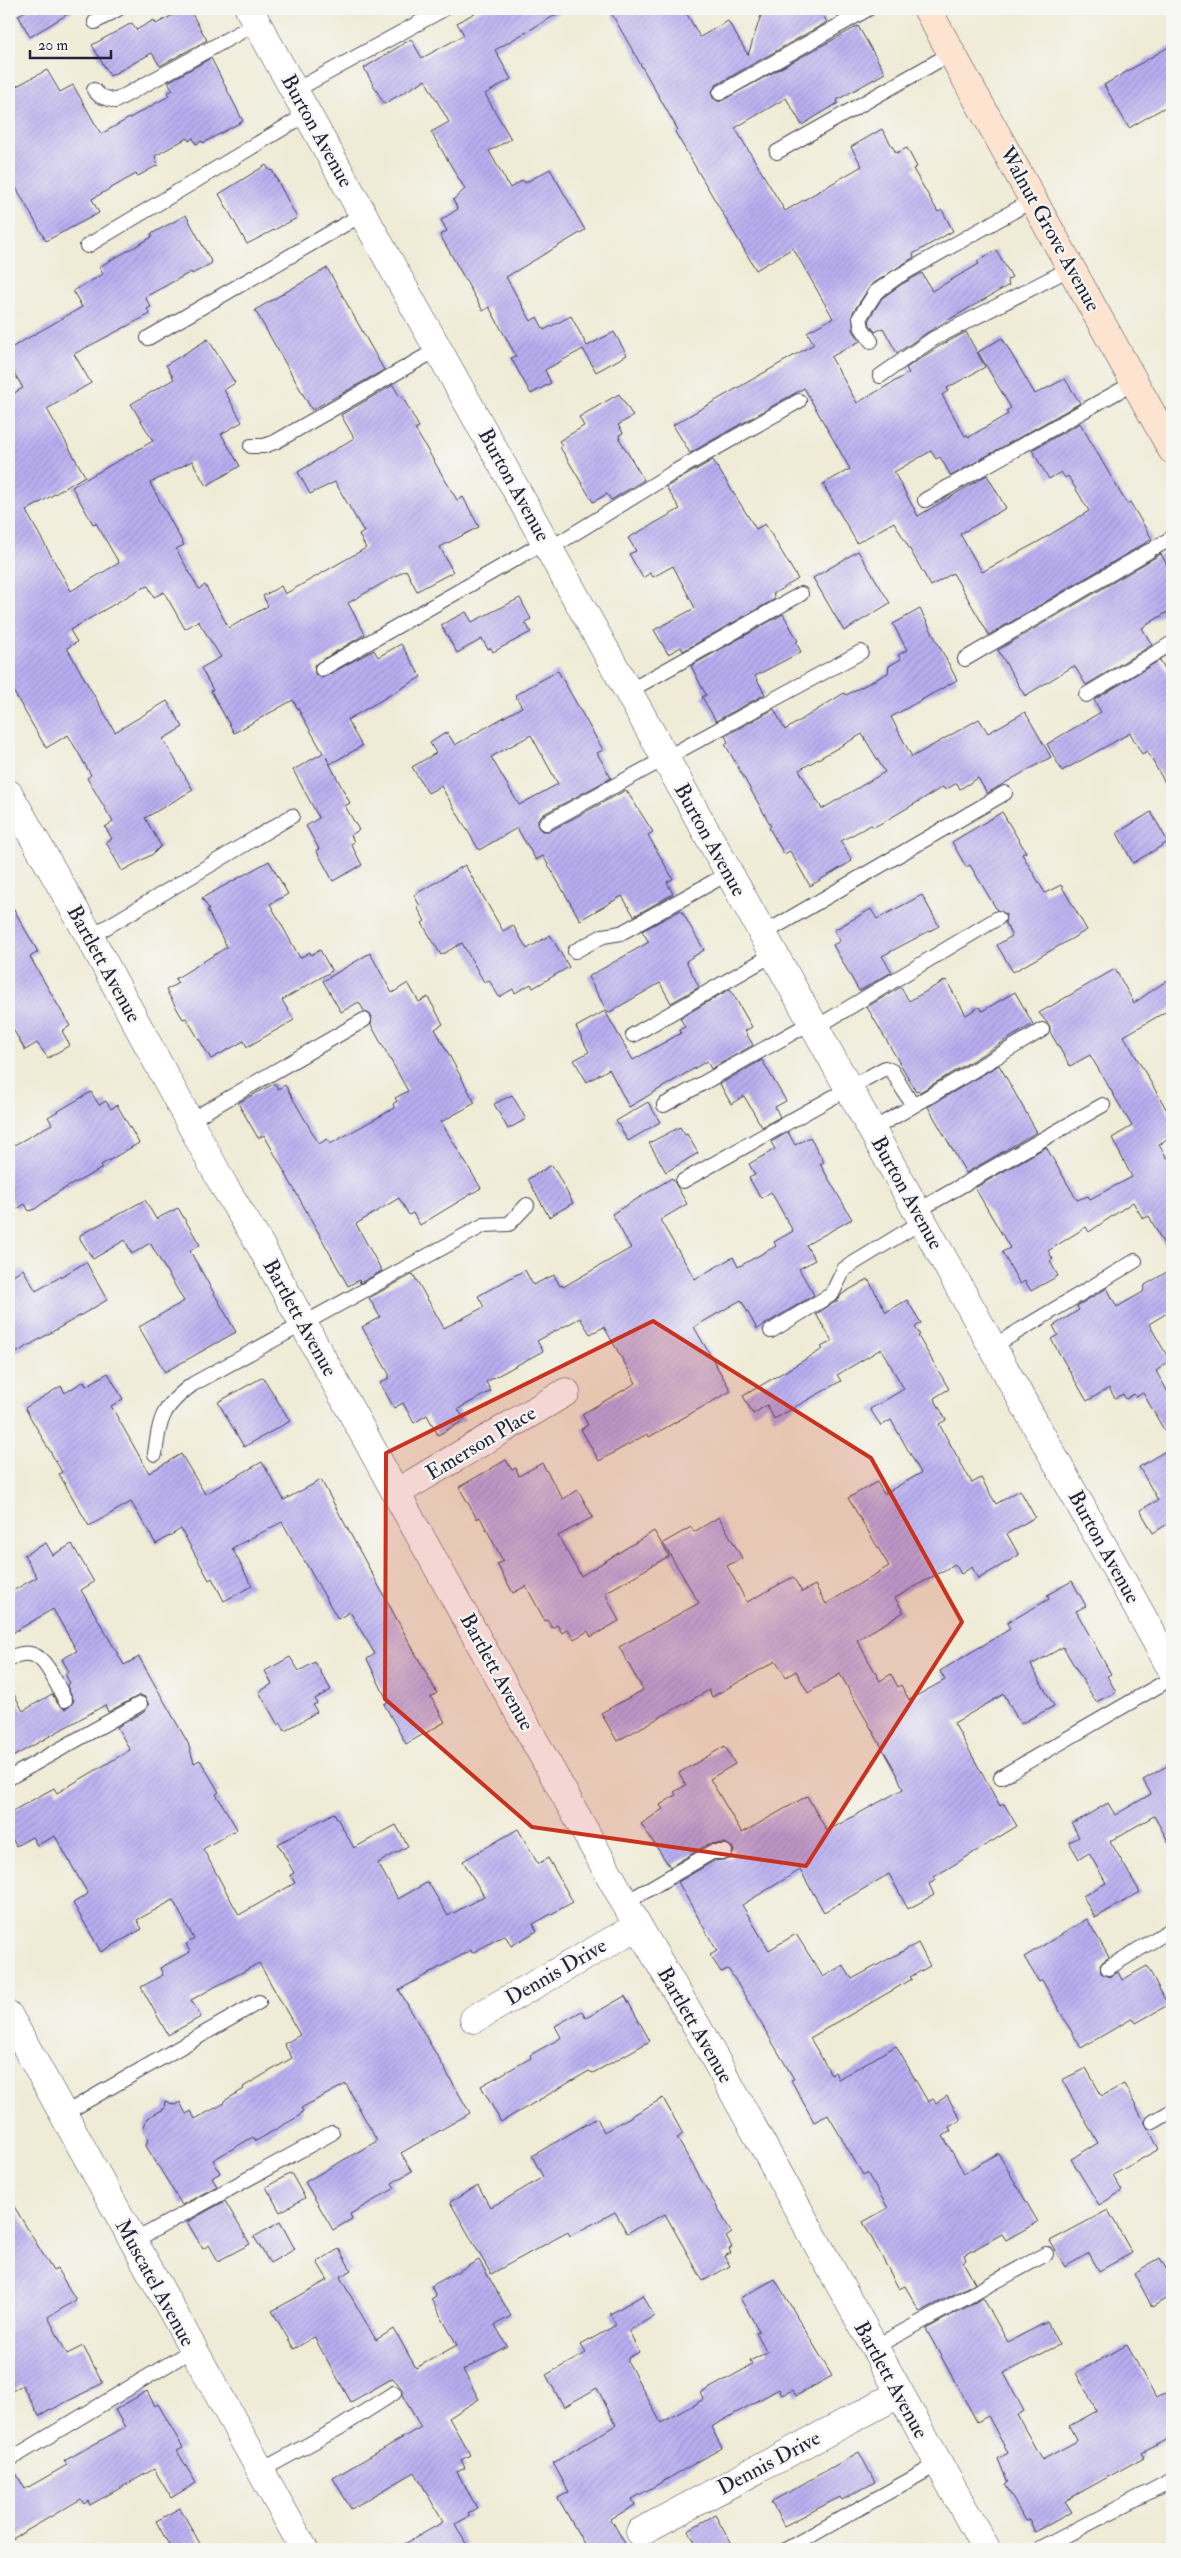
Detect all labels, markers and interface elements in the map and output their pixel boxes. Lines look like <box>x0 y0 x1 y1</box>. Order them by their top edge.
scale bar <box>30 28 111 60</box>
text: 20 m <box>38 36 68 55</box>
street label: Burton Avenue <box>275 70 359 193</box>
street label: Walnut Grove Avenue <box>993 141 1107 316</box>
street label: Burton Avenue <box>472 424 556 547</box>
street label: Burton Avenue <box>668 779 752 902</box>
street label: Bartlett Avenue <box>61 901 147 1028</box>
street label: Burton Avenue <box>865 1132 949 1255</box>
street label: Bartlett Avenue <box>257 1255 343 1382</box>
street label: Emerson Place <box>421 1399 541 1487</box>
street label: Burton Avenue <box>1062 1486 1146 1609</box>
street label: Bartlett Avenue <box>454 1609 540 1736</box>
street label: Dennis Drive <box>500 1932 612 2012</box>
street label: Bartlett Avenue <box>651 1962 739 2088</box>
street label: Muscatel Avenue <box>109 2215 201 2352</box>
street label: Bartlett Avenue <box>848 2317 934 2444</box>
street label: Dennis Drive <box>713 2424 825 2501</box>

